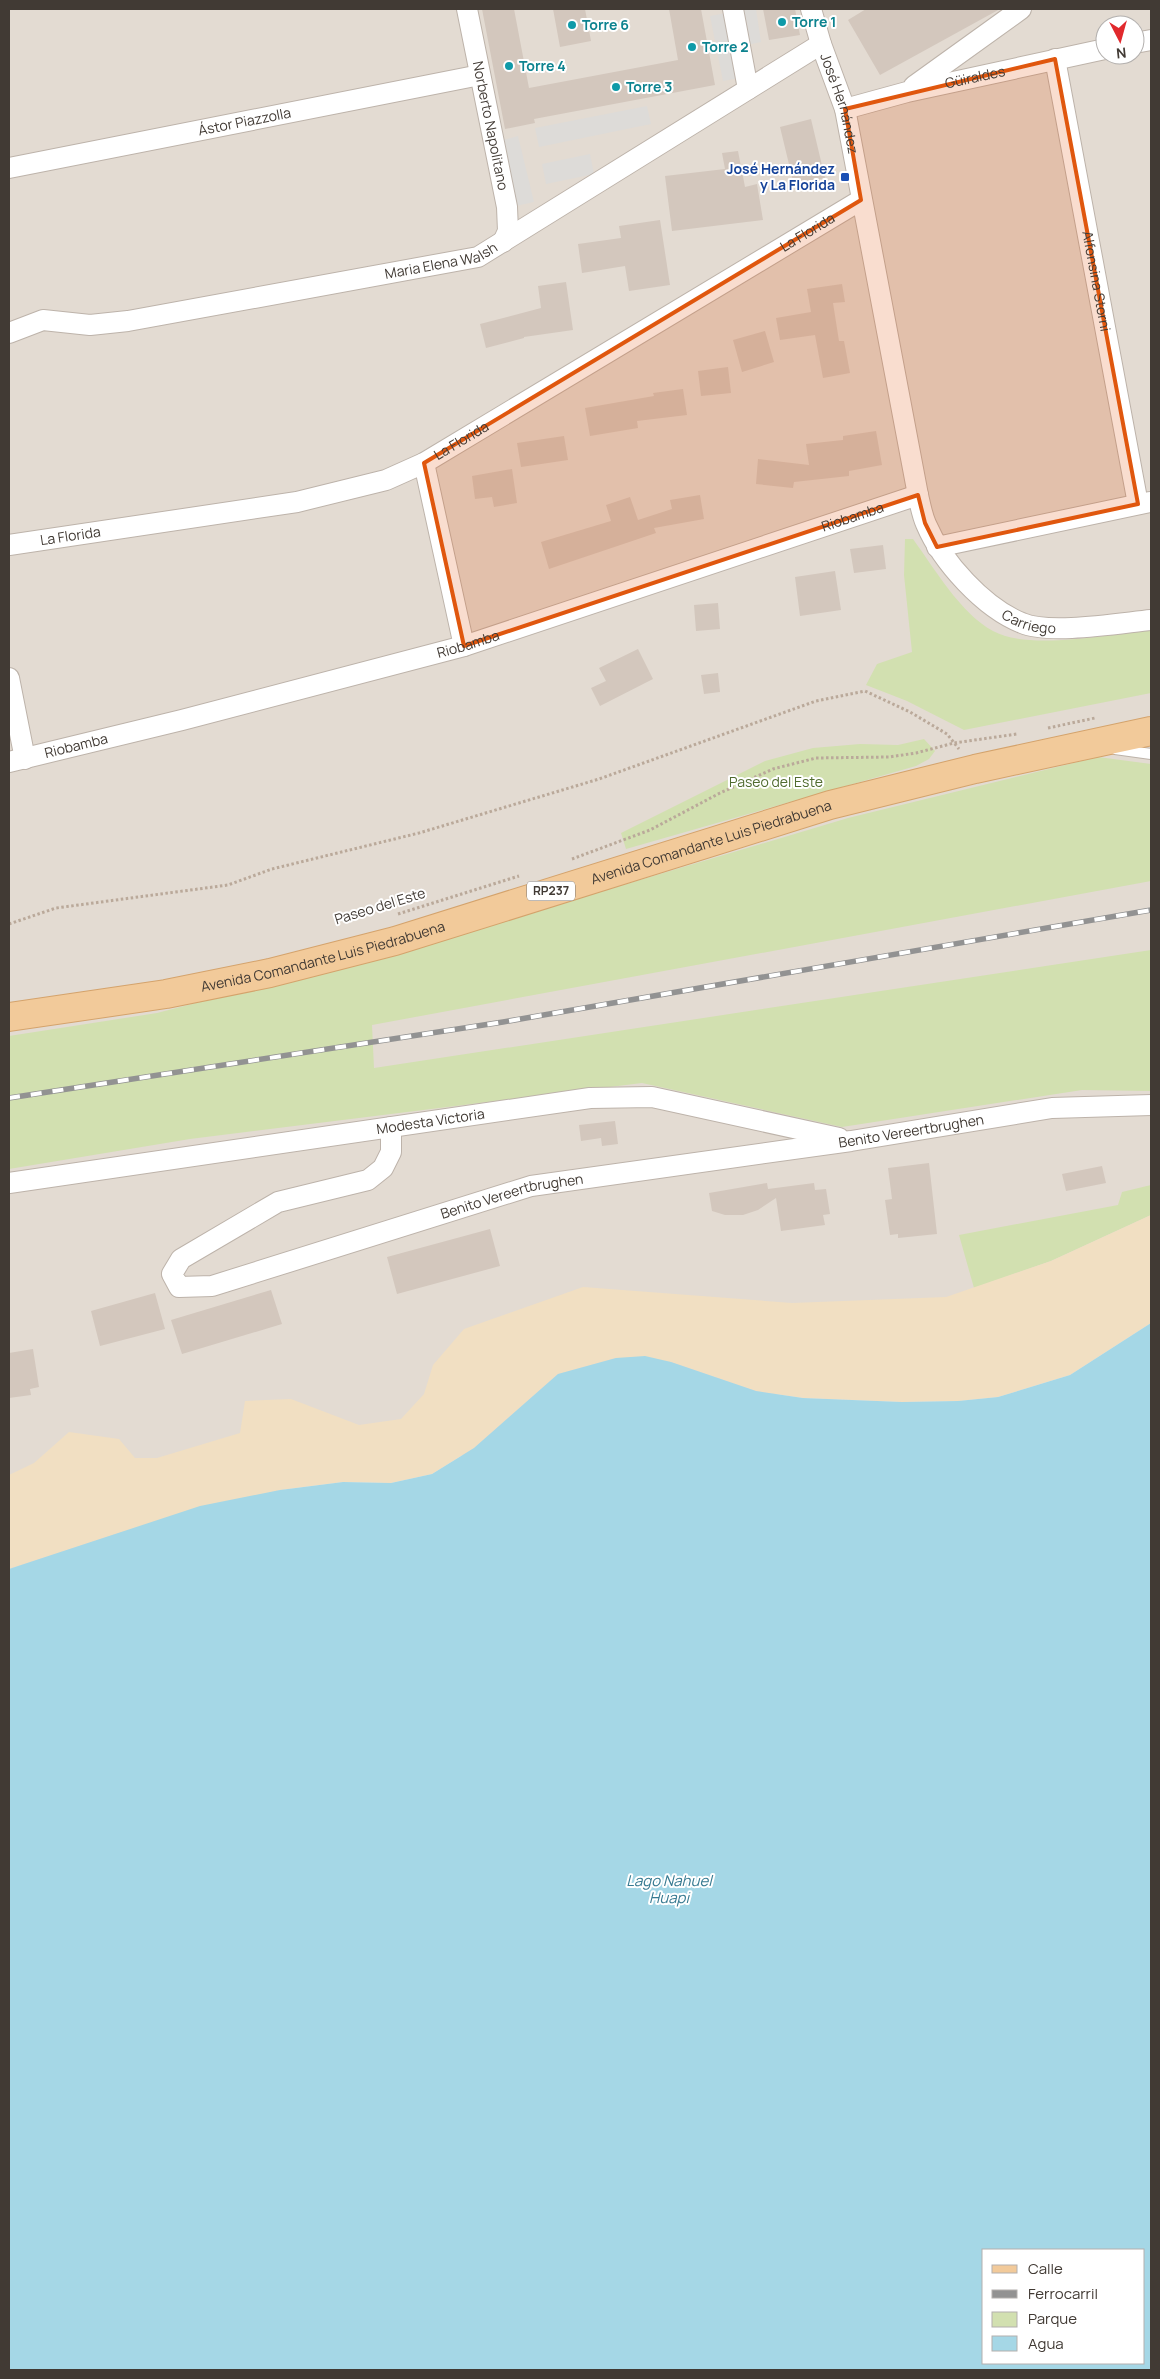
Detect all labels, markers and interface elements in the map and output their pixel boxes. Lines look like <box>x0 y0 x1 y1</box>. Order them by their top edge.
place label: Torre 1 <box>792 12 836 31</box>
place label: Torre 6 <box>582 15 629 34</box>
north arrow <box>1095 15 1145 65</box>
marker: Torre 1 <box>776 16 788 28</box>
marker: Torre 6 <box>566 19 578 31</box>
place label: Torre 2 <box>702 37 749 56</box>
marker: Torre 2 <box>686 41 698 53</box>
text: N <box>1115 43 1127 63</box>
street label: José Hernández <box>816 50 863 155</box>
place label: Torre 4 <box>519 56 566 75</box>
street label: Norberto Napolitano <box>469 59 513 192</box>
marker: Torre 4 <box>503 60 515 72</box>
street label: Güiraldes <box>943 61 1007 92</box>
place label: Torre 3 <box>626 77 672 96</box>
marker: Torre 3 <box>610 81 622 93</box>
street label: Ástor Piazzolla <box>196 103 292 139</box>
place label: José Hernández y La Florida <box>727 159 835 194</box>
marker: José Hernández y La Florida <box>839 171 851 183</box>
street label: La Florida <box>776 208 838 256</box>
street label: Alfonsina Storni <box>1078 229 1116 333</box>
street label: Maria Elena Walsh <box>383 237 501 283</box>
street label: La Florida <box>430 416 492 464</box>
street label: Riobamba <box>819 497 886 535</box>
street label: La Florida <box>39 521 102 549</box>
street label: Carriego <box>998 605 1056 637</box>
street label: Riobamba <box>435 625 502 662</box>
street label: Riobamba <box>42 728 109 762</box>
park label: Paseo del Este <box>729 772 823 791</box>
street label: Avenida Comandante Luis Piedrabuena <box>588 795 834 888</box>
road number: RP237 <box>527 881 575 900</box>
street label: Paseo del Este <box>332 883 428 928</box>
street label: Avenida Comandante Luis Piedrabuena <box>199 916 447 996</box>
street label: Modesta Victoria <box>375 1104 486 1138</box>
street label: Benito Vereertbrughen <box>837 1109 985 1152</box>
street label: Benito Vereertbrughen <box>438 1169 584 1223</box>
water label: Lago Nahuel Huapi <box>626 1870 714 1908</box>
legend <box>982 2249 1145 2364</box>
text: Calle <box>1028 2258 1063 2279</box>
text: Ferrocarril <box>1028 2283 1098 2304</box>
text: Parque <box>1028 2308 1077 2329</box>
text: Agua <box>1028 2333 1064 2354</box>

